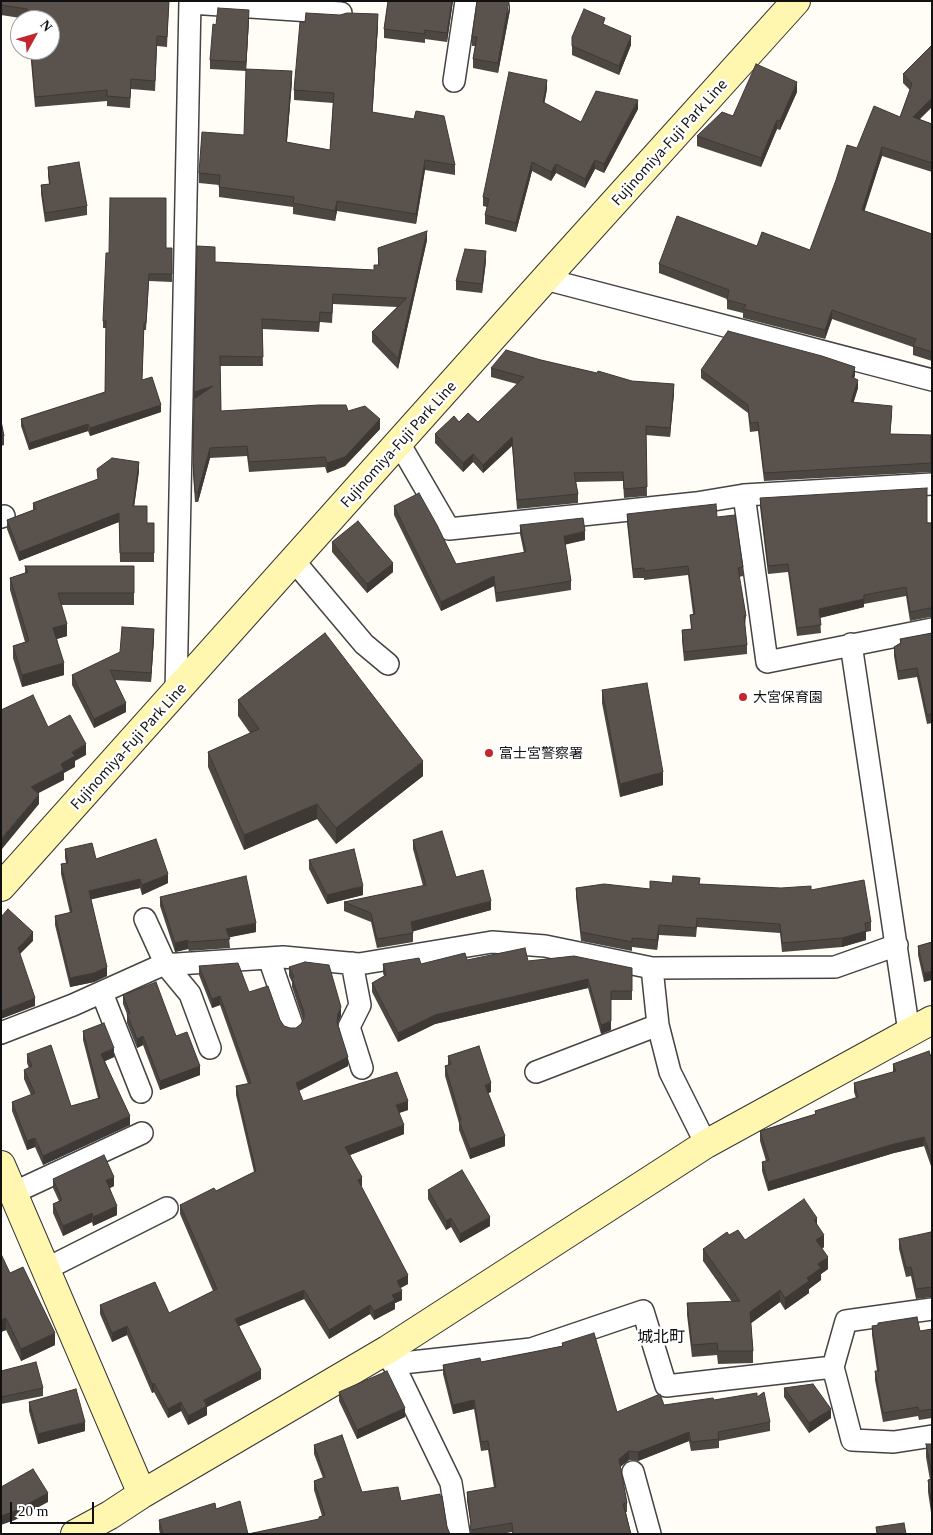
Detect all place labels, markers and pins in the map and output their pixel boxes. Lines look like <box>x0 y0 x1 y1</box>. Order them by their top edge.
place label: 大宮保育園 <box>753 689 823 705</box>
marker: 大宮保育園 <box>737 691 749 703</box>
place label: 富士宮警察署 <box>499 745 583 761</box>
marker: 富士宮警察署 <box>483 747 495 759</box>

